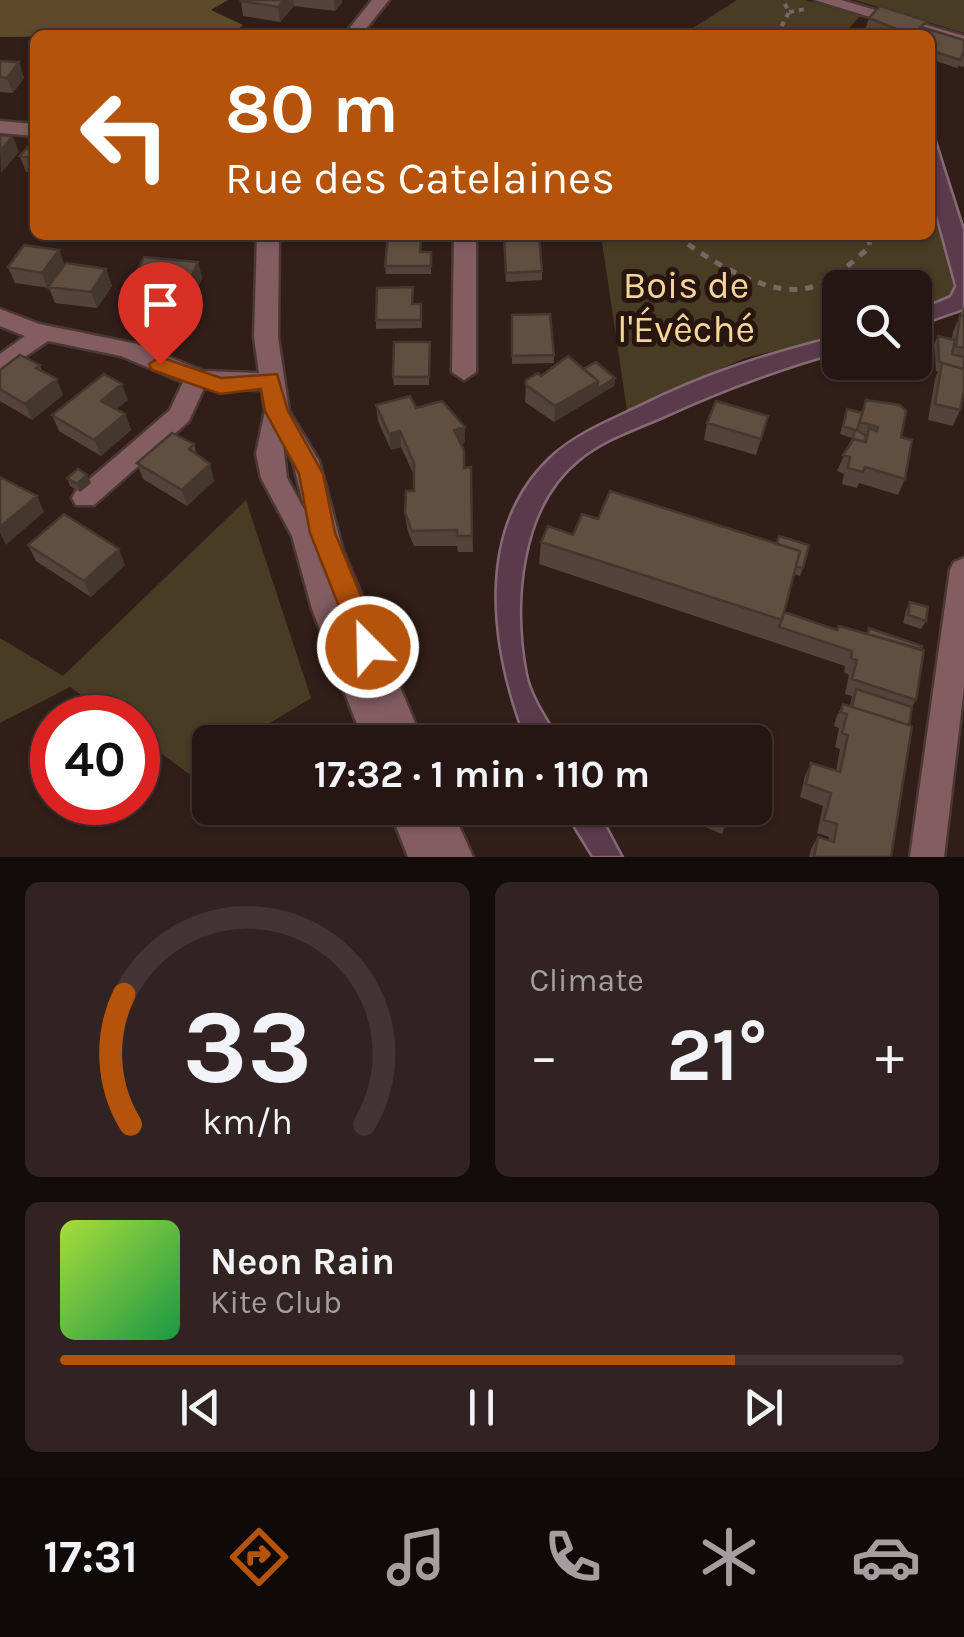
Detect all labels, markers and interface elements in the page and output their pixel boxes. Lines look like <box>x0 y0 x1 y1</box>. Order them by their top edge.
text: 80 m <box>225 68 399 150</box>
icon: left <box>60 70 190 200</box>
text: Rue des Catelaines <box>225 152 615 204</box>
pin <box>118 262 203 365</box>
park label: Bois de l'Évêché <box>617 263 755 352</box>
map controls <box>822 270 932 380</box>
button: search <box>822 270 932 380</box>
icon: arrive <box>133 277 188 332</box>
position arrow <box>316 595 420 699</box>
speed limit sign: 40 <box>30 695 160 825</box>
text: 17:32 · 1 min · 110 m <box>314 752 650 797</box>
text: Climate <box>530 962 644 999</box>
text: 33 <box>183 987 312 1108</box>
text: 21° <box>666 1011 767 1099</box>
text: − <box>530 1024 558 1088</box>
text: + <box>875 1024 904 1088</box>
text: km/h <box>202 1101 293 1143</box>
text: Neon Rain <box>210 1239 395 1284</box>
text: Kite Club <box>210 1284 342 1321</box>
icon: previous <box>173 1380 228 1435</box>
icon: pause <box>454 1380 509 1435</box>
icon: next <box>736 1380 791 1435</box>
icon: directions <box>224 1522 294 1592</box>
icon: music <box>381 1522 451 1592</box>
icon: phone <box>538 1522 608 1592</box>
icon: climate <box>694 1522 764 1592</box>
icon: car <box>851 1522 921 1592</box>
text: 17:31 <box>43 1531 138 1583</box>

